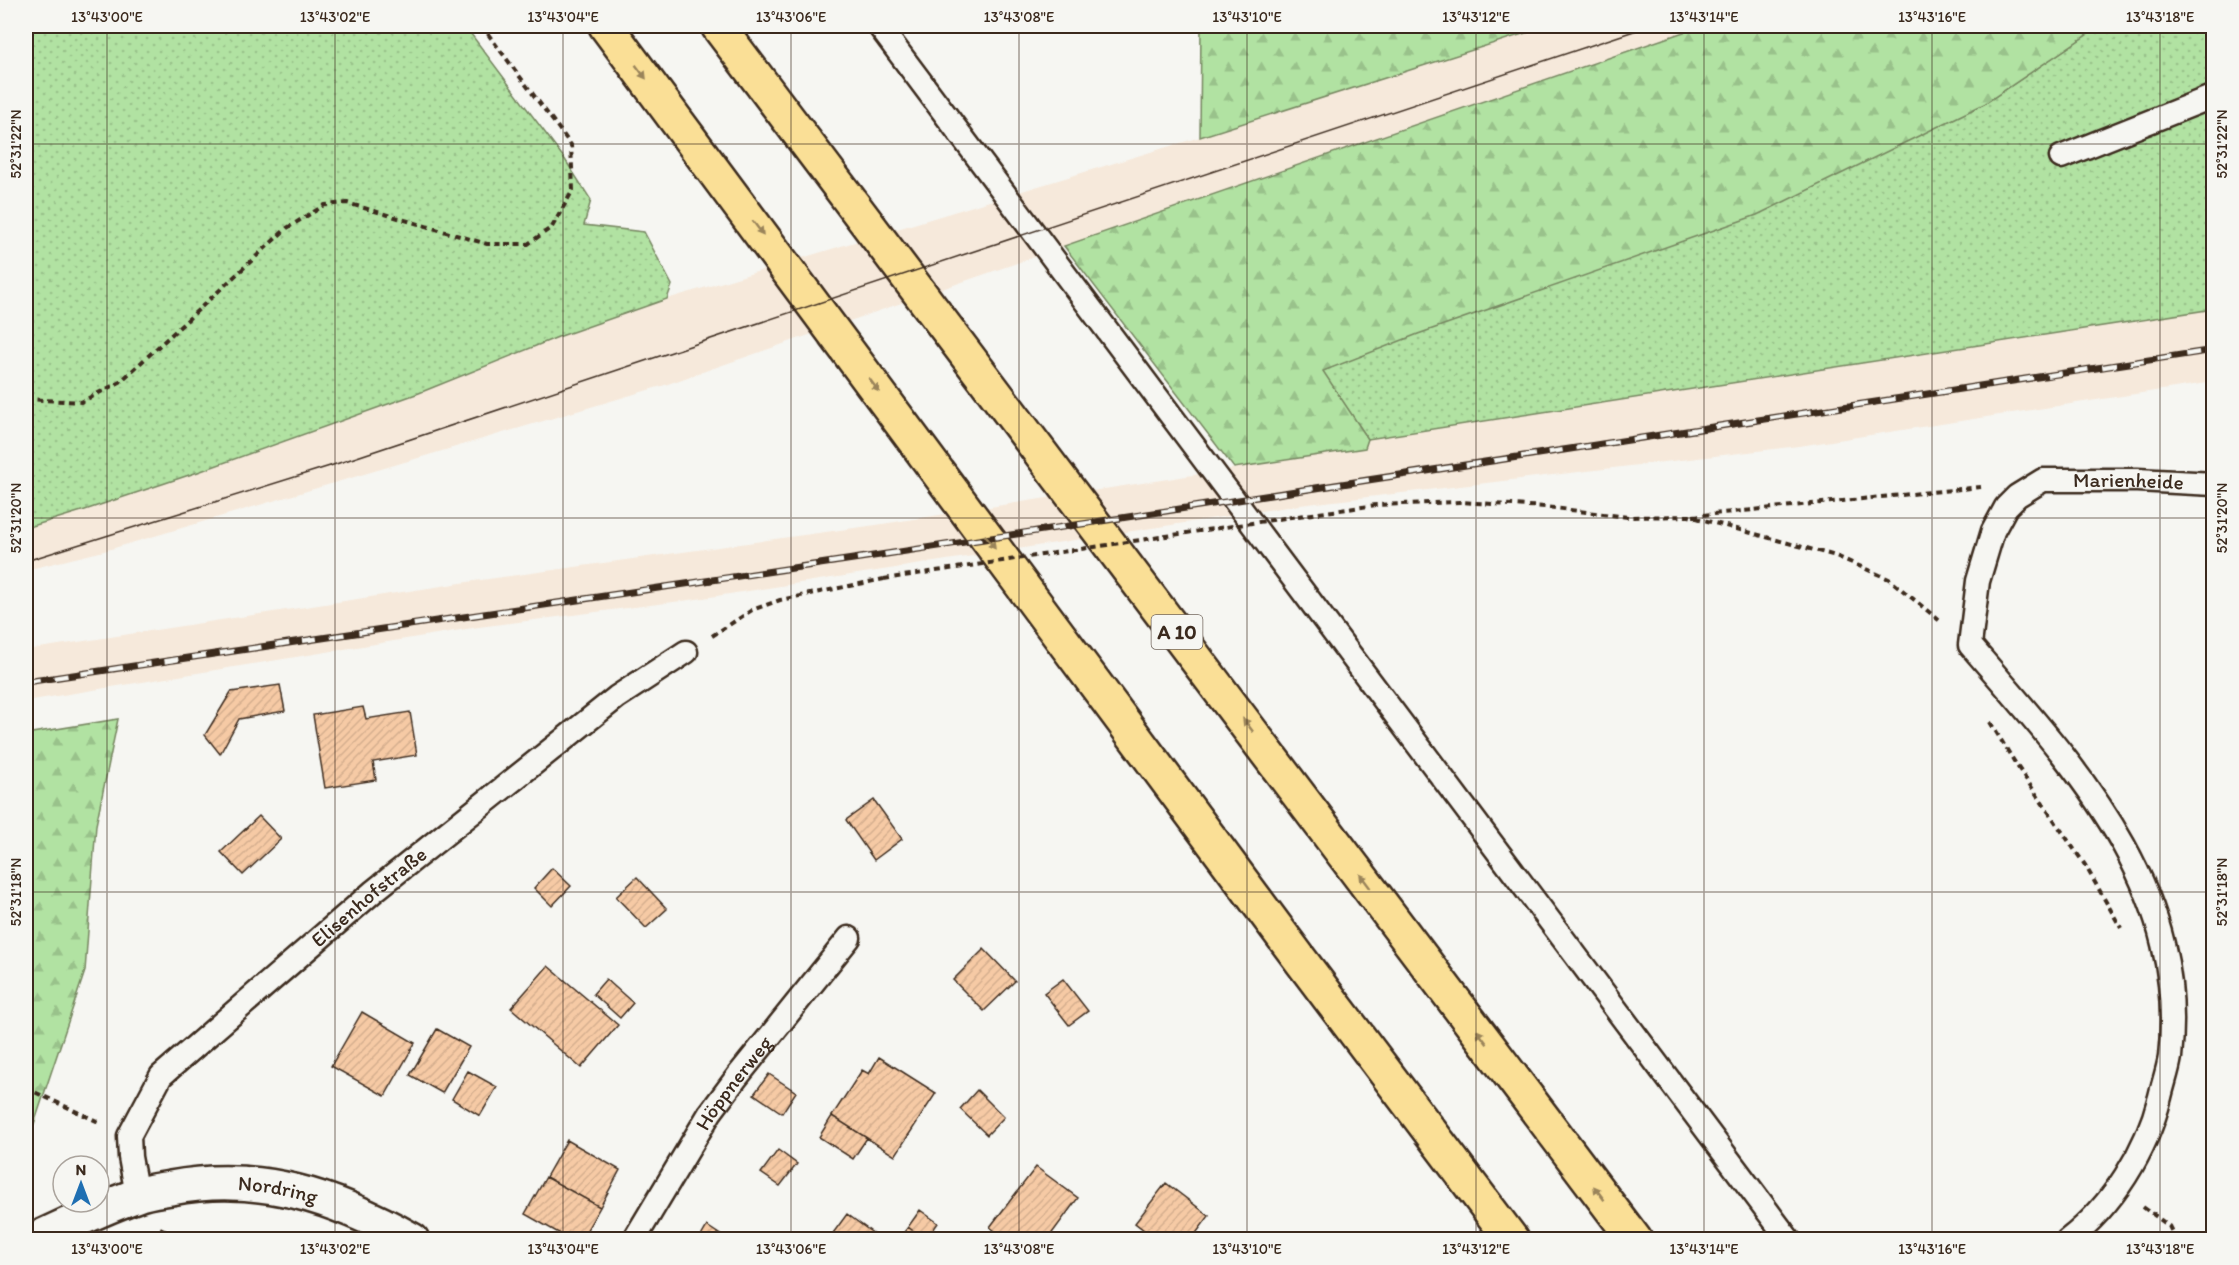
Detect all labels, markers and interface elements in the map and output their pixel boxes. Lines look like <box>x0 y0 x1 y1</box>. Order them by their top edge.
text: 13°43'00"E <box>71 8 143 26</box>
text: 13°43'02"E <box>300 8 370 26</box>
text: 13°43'04"E <box>527 8 599 26</box>
text: 13°43'06"E <box>756 8 826 26</box>
text: 13°43'08"E <box>984 8 1054 26</box>
text: 13°43'10"E <box>1212 8 1282 26</box>
text: 13°43'12"E <box>1442 8 1510 26</box>
text: 13°43'14"E <box>1669 8 1739 26</box>
text: 13°43'16"E <box>1898 8 1966 26</box>
text: 13°43'18"E <box>2126 8 2194 26</box>
one-way arrow <box>635 65 647 80</box>
text: 52°31'22"N <box>7 109 25 179</box>
text: 52°31'22"N <box>2213 109 2231 179</box>
one-way arrow <box>752 221 764 236</box>
one-way arrow <box>868 377 880 392</box>
street label: Marienheide <box>2073 467 2184 494</box>
text: 52°31'20"N <box>7 483 25 553</box>
text: 52°31'20"N <box>2213 483 2231 553</box>
one-way arrow <box>984 534 996 549</box>
road number: A 10 <box>1152 615 1202 649</box>
one-way arrow <box>1242 718 1254 733</box>
street label: Elisenhofstraße <box>306 841 431 952</box>
text: 52°31'18"N <box>7 858 25 926</box>
text: 52°31'18"N <box>2213 858 2231 926</box>
one-way arrow <box>1359 873 1372 889</box>
one-way arrow <box>1477 1029 1489 1044</box>
street label: Höppnerweg <box>690 1030 777 1135</box>
north arrow <box>51 1154 111 1214</box>
text: N <box>76 1160 86 1179</box>
street label: Nordring <box>237 1170 321 1209</box>
one-way arrow <box>1594 1185 1606 1200</box>
text: 13°43'00"E <box>71 1240 143 1258</box>
text: 13°43'02"E <box>300 1240 370 1258</box>
text: 13°43'04"E <box>527 1240 599 1258</box>
text: 13°43'06"E <box>756 1240 826 1258</box>
text: 13°43'08"E <box>984 1240 1054 1258</box>
text: 13°43'10"E <box>1212 1240 1282 1258</box>
text: 13°43'12"E <box>1442 1240 1510 1258</box>
text: 13°43'14"E <box>1669 1240 1739 1258</box>
text: 13°43'16"E <box>1898 1240 1966 1258</box>
text: 13°43'18"E <box>2126 1240 2194 1258</box>

